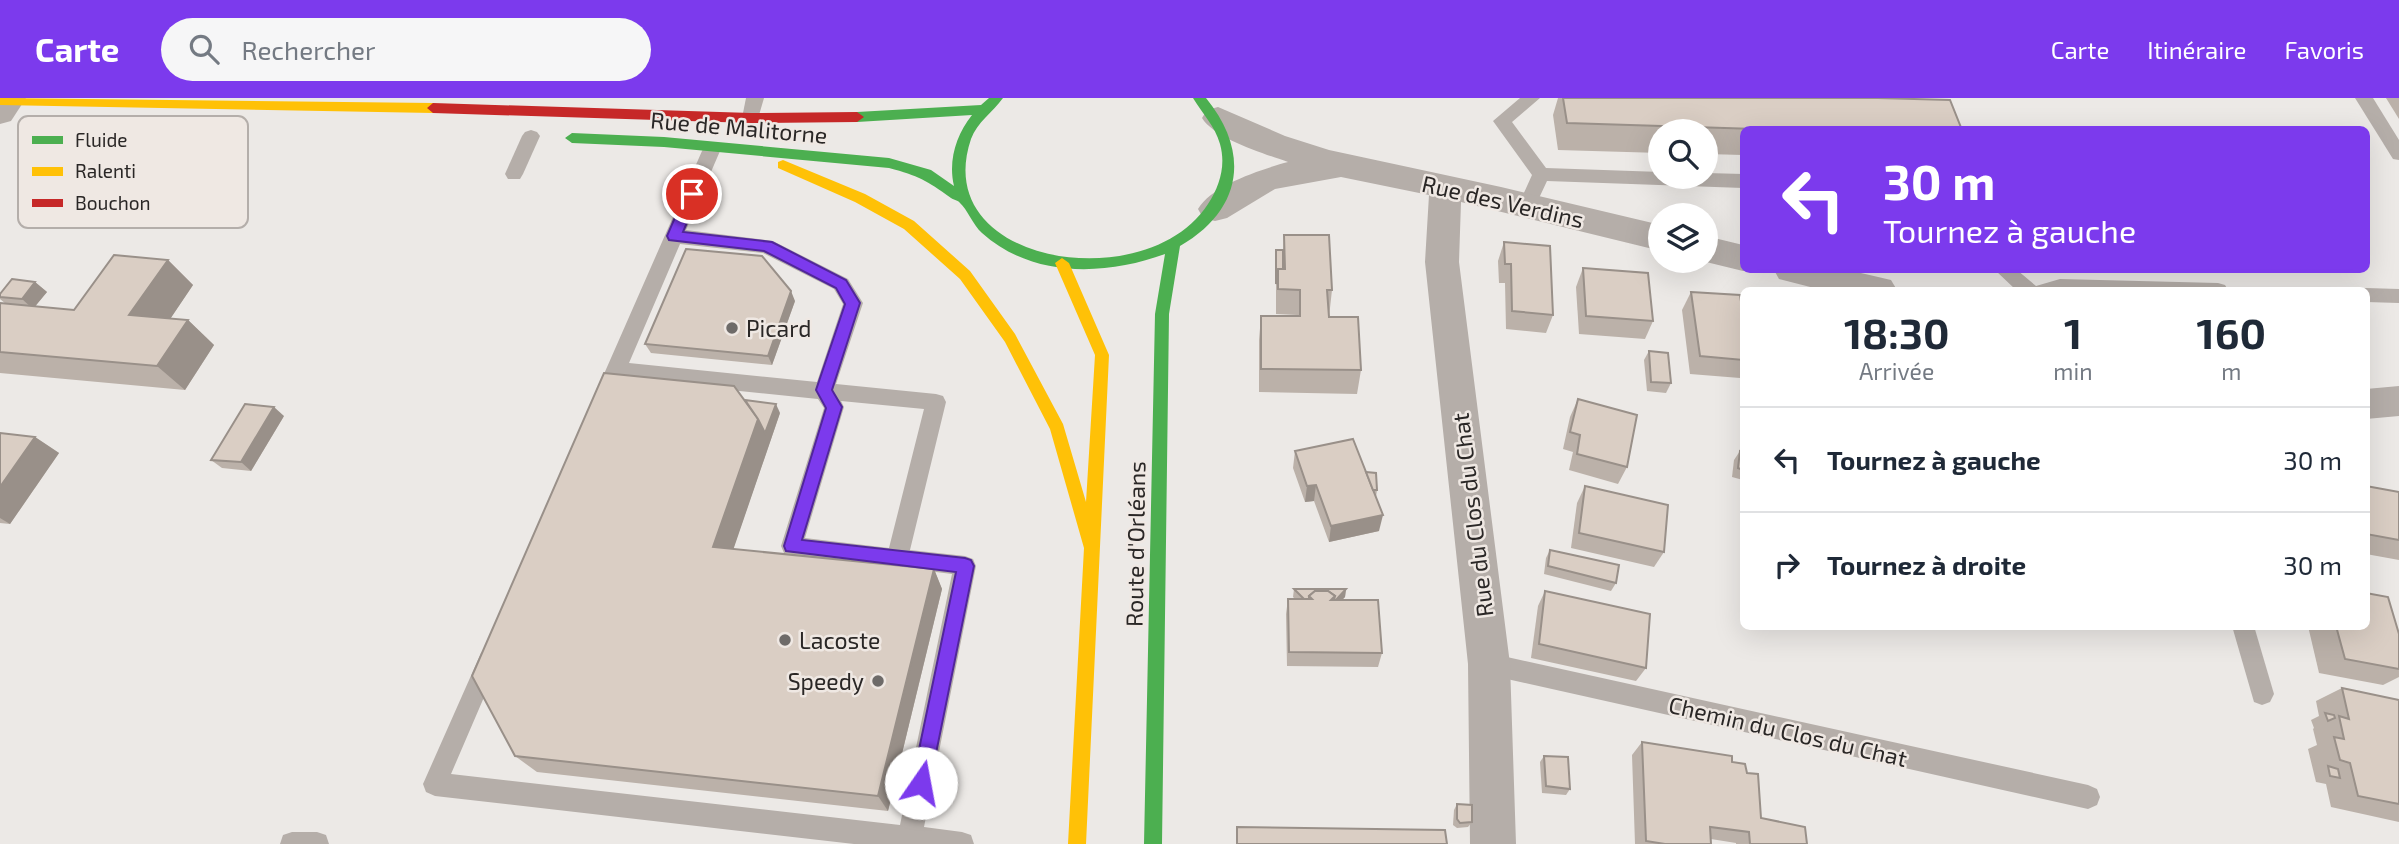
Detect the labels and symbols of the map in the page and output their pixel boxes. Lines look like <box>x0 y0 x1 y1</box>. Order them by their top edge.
street label: Rue de Malitorne <box>649 105 829 149</box>
legend <box>18 116 248 228</box>
text: Fluide <box>75 128 128 151</box>
text: Ralenti <box>75 159 136 182</box>
pin <box>662 164 722 224</box>
street label: Rue des Verdins <box>1419 169 1587 233</box>
text: Bouchon <box>75 191 151 214</box>
place label: Picard <box>746 314 811 342</box>
marker: Picard <box>724 320 740 336</box>
street label: Rue du Clos du Chat <box>1446 411 1498 619</box>
street label: Route d'Orléans <box>1120 461 1150 627</box>
place label: Lacoste <box>799 626 880 654</box>
marker: Lacoste <box>777 632 793 648</box>
place label: Speedy <box>788 667 864 695</box>
marker: Speedy <box>870 673 886 689</box>
street label: Chemin du Clos du Chat <box>1666 690 1910 772</box>
position arrow <box>884 746 958 820</box>

